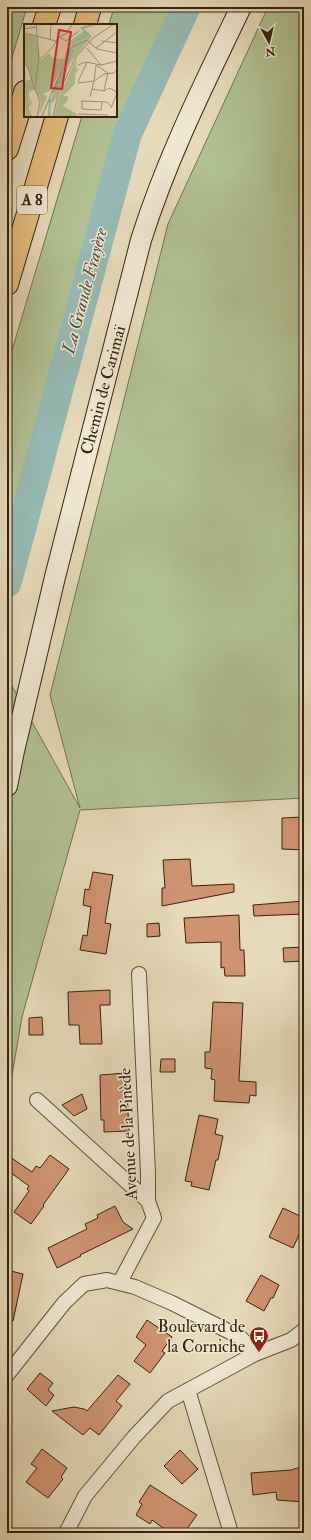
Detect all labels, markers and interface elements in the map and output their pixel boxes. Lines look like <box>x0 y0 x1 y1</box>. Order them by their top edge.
north arrow <box>249 22 289 62</box>
inset map <box>24 24 117 117</box>
text: N <box>263 44 277 59</box>
road number: A 8 <box>17 186 47 214</box>
water label: La Grande Frayère <box>57 224 113 358</box>
street label: Chemin de Carimaï <box>76 323 130 457</box>
street label: Avenue de la Pinède <box>114 1067 142 1202</box>
place label: Boulevard de la Corniche <box>158 1316 245 1357</box>
bus stop icon: Boulevard de la Corniche <box>248 1325 270 1353</box>

